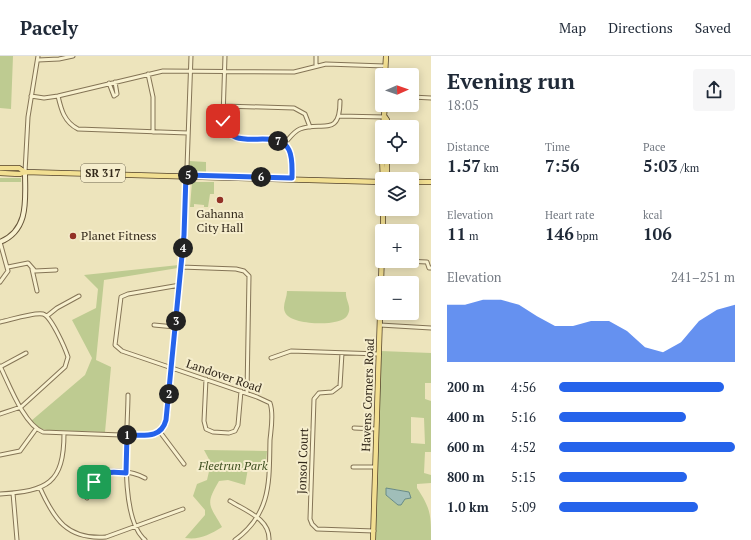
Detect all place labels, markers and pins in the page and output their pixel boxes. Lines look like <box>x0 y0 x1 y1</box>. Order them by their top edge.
pin <box>206 104 240 138</box>
pin: 7 <box>268 131 288 151</box>
pin: 5 <box>178 165 198 185</box>
pin: 6 <box>251 167 271 187</box>
marker: Gahanna City Hall <box>215 195 225 205</box>
place label: Gahanna City Hall <box>196 206 244 235</box>
place label: Planet Fitness <box>81 228 157 243</box>
marker: Planet Fitness <box>68 231 78 241</box>
pin: 4 <box>173 238 193 258</box>
pin: 3 <box>166 311 186 331</box>
pin: 2 <box>159 384 179 404</box>
pin: 1 <box>117 425 137 445</box>
pin <box>77 465 111 499</box>

